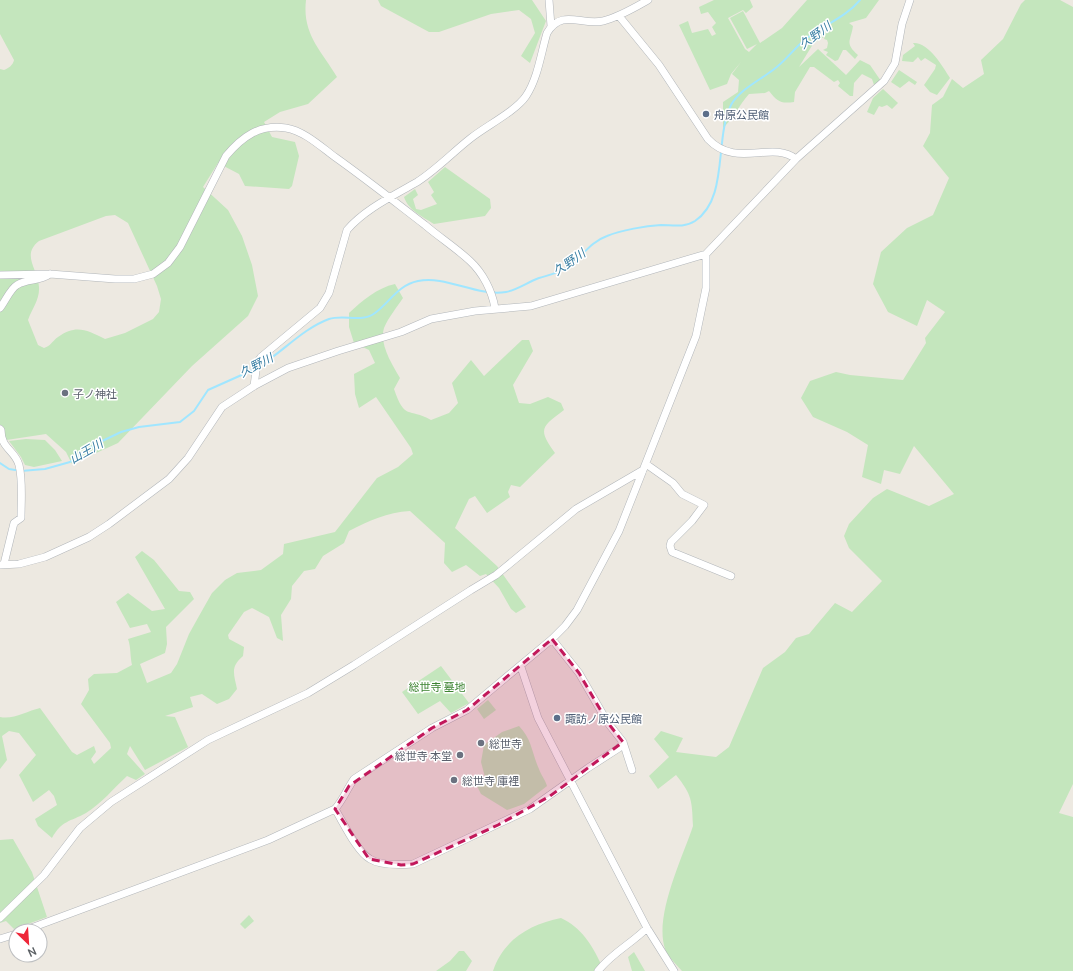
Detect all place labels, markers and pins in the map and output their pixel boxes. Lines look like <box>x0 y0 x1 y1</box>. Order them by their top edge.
place label: 舟原公民館 <box>714 107 769 122</box>
marker: 舟原公民館 <box>701 109 711 119</box>
place label: 子ノ神社 <box>73 386 117 401</box>
marker: 子ノ神社 <box>60 388 70 398</box>
place label: 諏訪ノ原公民館 <box>565 711 642 726</box>
marker: 諏訪ノ原公民館 <box>552 713 562 723</box>
place label: 総世寺 <box>489 736 522 751</box>
marker: 総世寺 <box>476 738 486 748</box>
place label: 総世寺 本堂 <box>395 748 452 763</box>
marker: 総世寺 本堂 <box>455 750 465 760</box>
place label: 総世寺 庫裡 <box>462 773 519 788</box>
marker: 総世寺 庫裡 <box>449 775 459 785</box>

